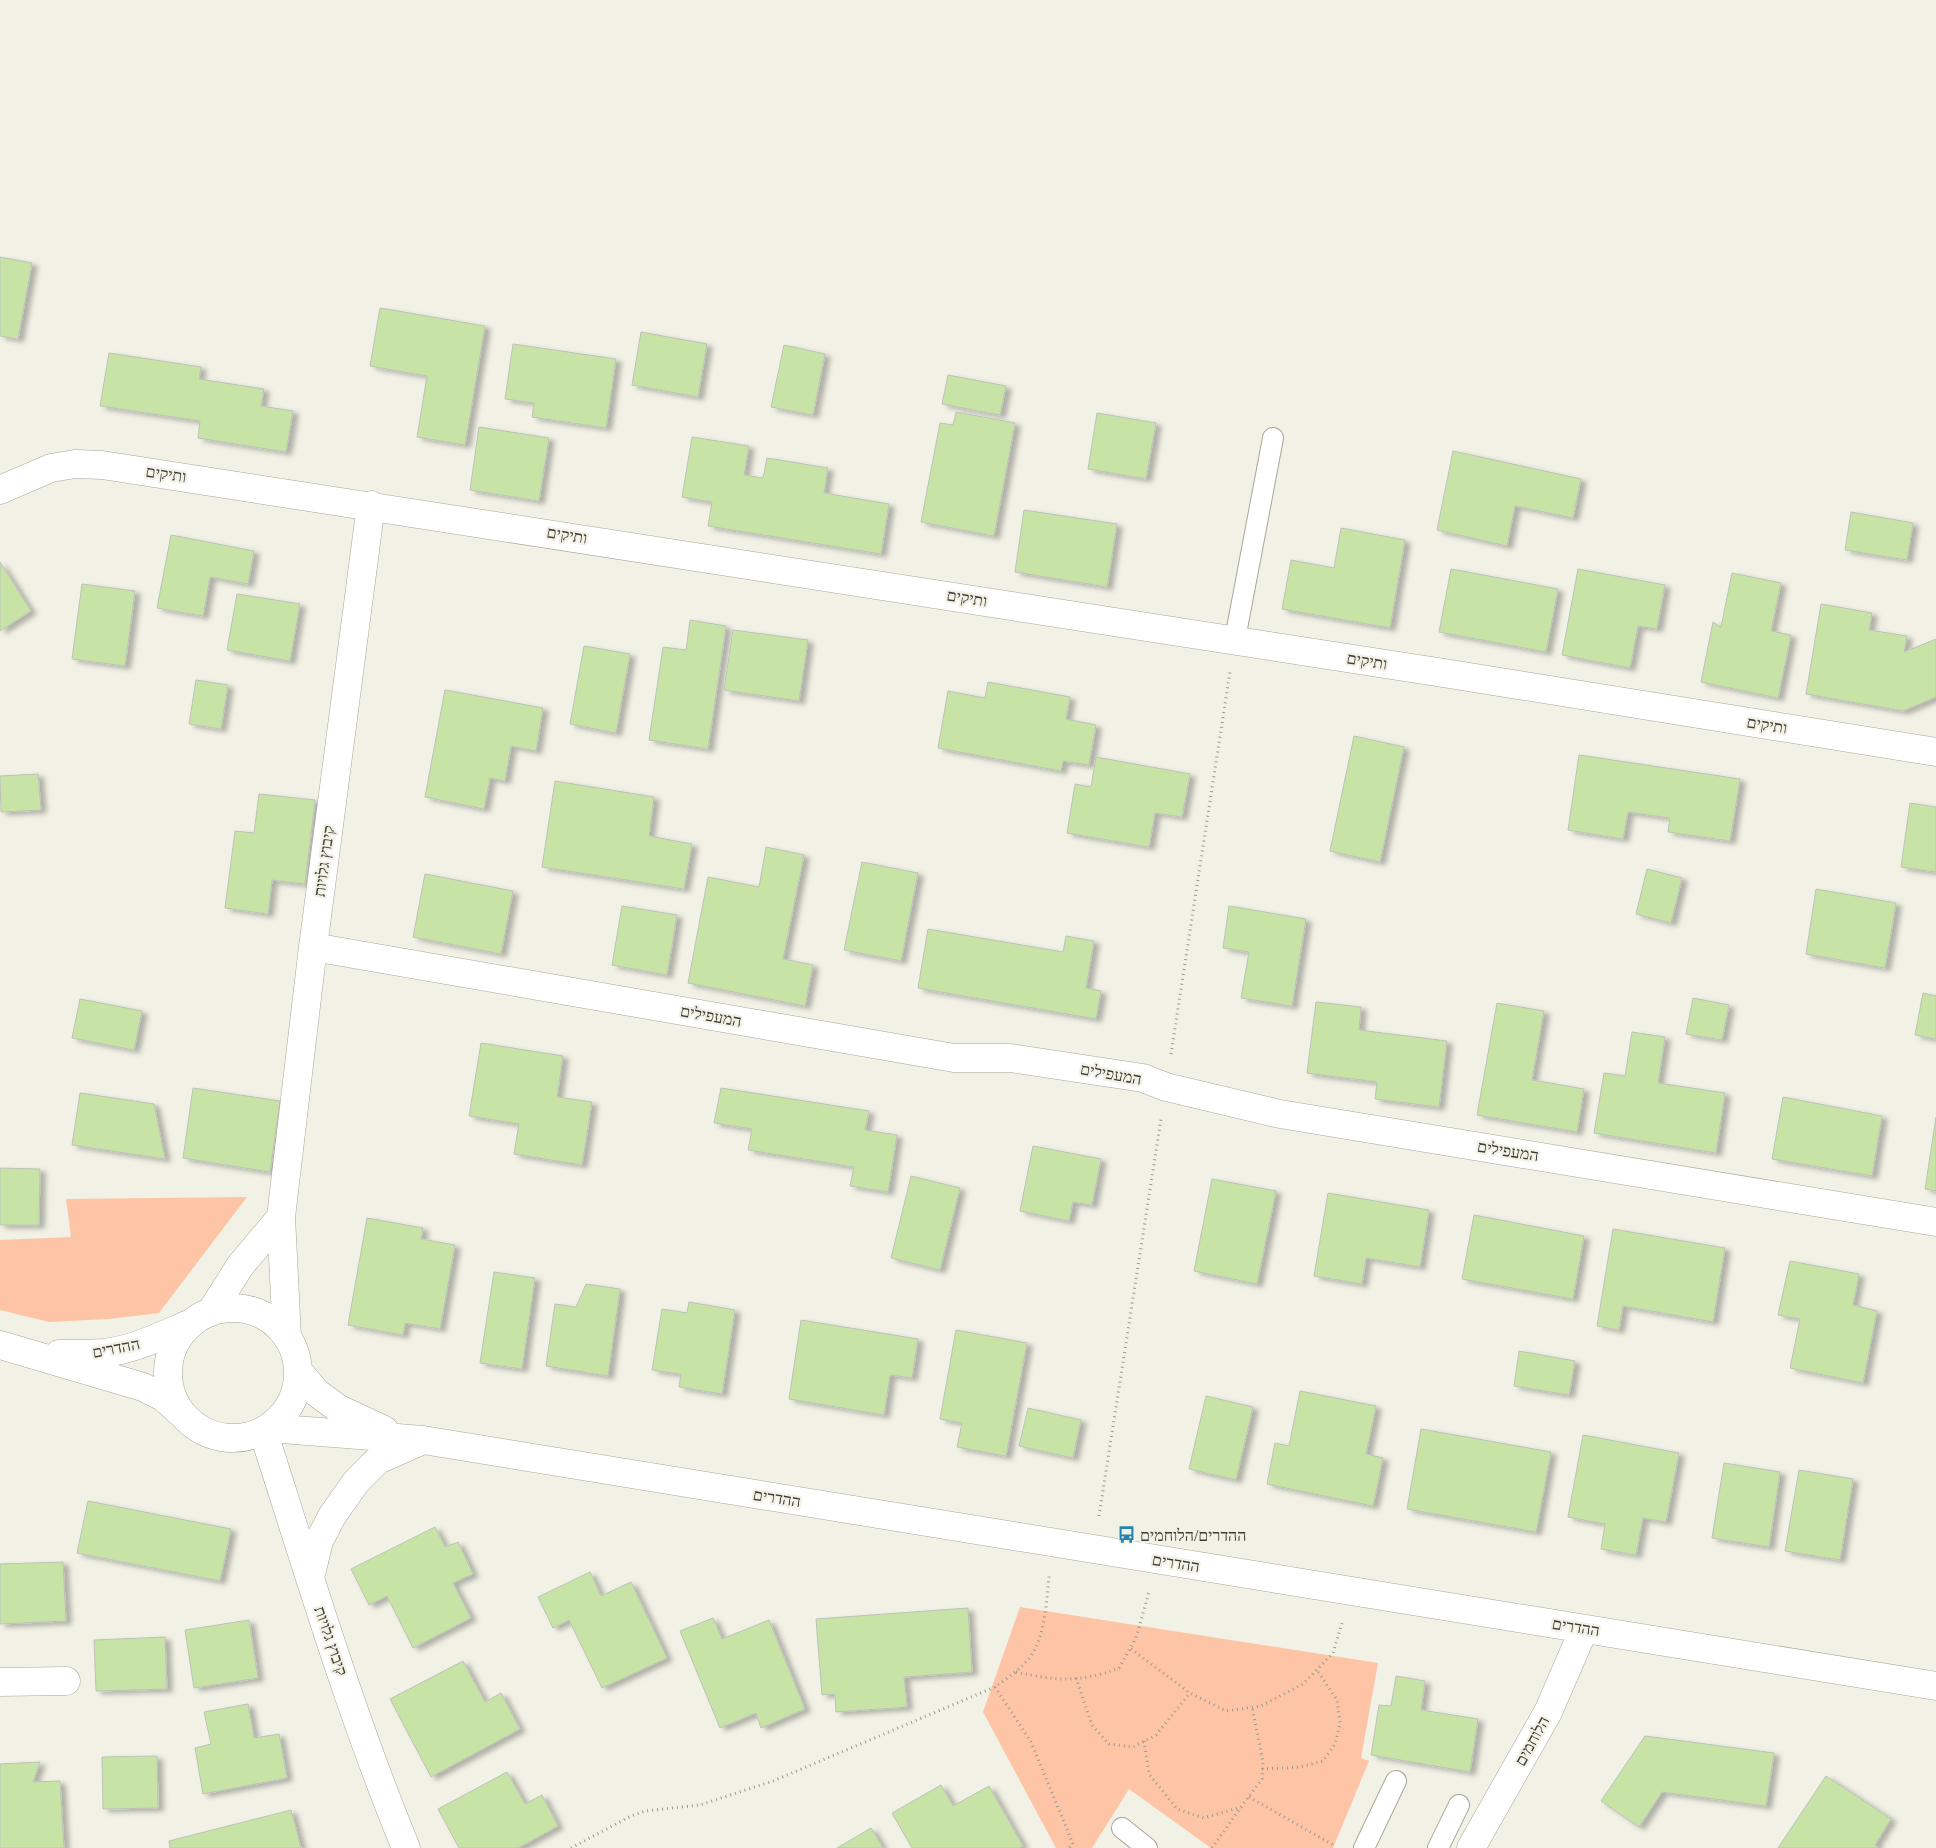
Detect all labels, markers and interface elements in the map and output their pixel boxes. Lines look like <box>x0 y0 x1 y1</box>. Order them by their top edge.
street label: ותיקים <box>145 463 187 485</box>
street label: ותיקים <box>546 523 588 547</box>
street label: ותיקים <box>946 586 988 610</box>
street label: ותיקים <box>1346 649 1388 673</box>
street label: ותיקים <box>1746 713 1788 737</box>
street label: קיבוץ גלויות <box>311 824 337 898</box>
street label: המעפילים <box>679 1002 743 1030</box>
street label: המעפילים <box>1079 1060 1143 1088</box>
street label: המעפילים <box>1476 1138 1540 1164</box>
street label: ההדרים <box>91 1335 141 1361</box>
street label: ההדרים <box>752 1486 802 1510</box>
bus stop icon: ההדרים/הלוחמים <box>1116 1525 1136 1545</box>
place label: ההדרים/הלוחמים <box>1140 1527 1247 1544</box>
street label: ההדרים <box>1151 1551 1201 1575</box>
street label: קיבוץ גלויות <box>311 1604 351 1678</box>
street label: ההדרים <box>1551 1615 1601 1639</box>
street label: הלוחמים <box>1511 1713 1553 1769</box>

